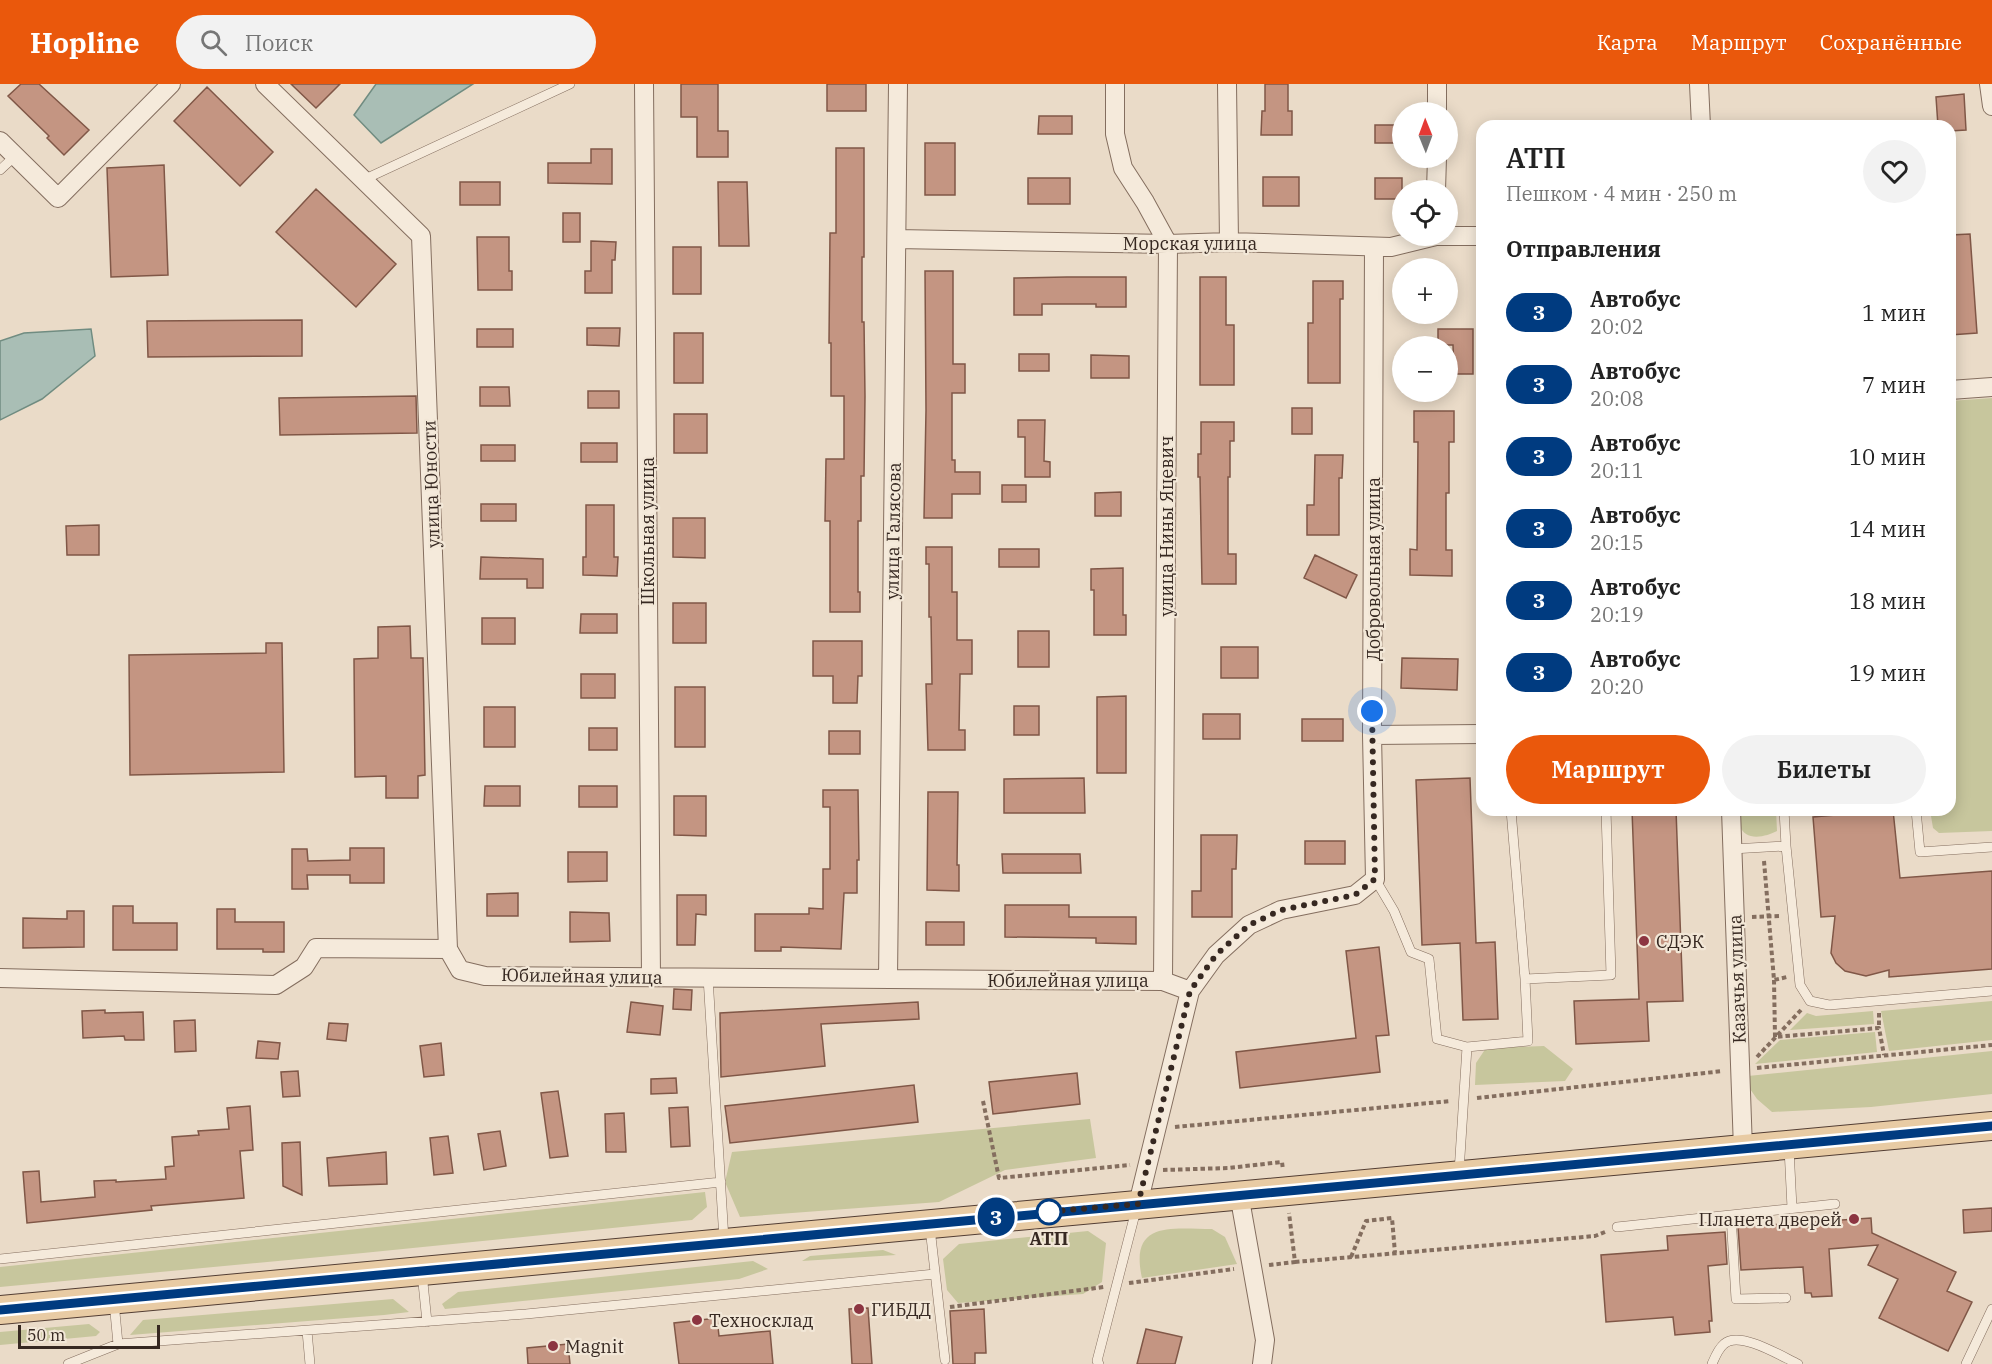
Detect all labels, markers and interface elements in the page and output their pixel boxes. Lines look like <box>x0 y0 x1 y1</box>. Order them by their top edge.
search box <box>176 15 596 69</box>
text: Hopline <box>30 24 140 61</box>
icon: search <box>197 26 230 59</box>
text: Поиск <box>245 28 313 57</box>
text: Карта <box>1597 28 1658 56</box>
text: Маршрут <box>1691 28 1787 56</box>
text: Сохранённые <box>1820 28 1962 56</box>
north arrow <box>1392 102 1458 168</box>
map controls <box>1392 102 1458 402</box>
text: АТП <box>1506 139 1566 176</box>
button: heart <box>1863 140 1926 203</box>
button: locate <box>1392 180 1458 246</box>
text: Пешком · 4 мин · 250 m <box>1506 180 1737 207</box>
street label: Морская улица <box>1123 232 1257 255</box>
text: Отправления <box>1506 234 1661 263</box>
button: + <box>1392 258 1458 324</box>
text: Автобус <box>1590 284 1681 313</box>
text: 3 <box>1533 298 1545 326</box>
text: 1 мин <box>1862 298 1926 327</box>
text: 20:02 <box>1590 313 1644 340</box>
button: − <box>1392 336 1458 402</box>
text: Автобус <box>1590 356 1681 385</box>
text: 3 <box>1533 370 1545 398</box>
text: 7 мин <box>1862 370 1926 399</box>
text: 20:08 <box>1590 385 1644 412</box>
street label: улица Юности <box>417 420 445 548</box>
text: Автобус <box>1590 428 1681 457</box>
street label: улица Нины Яцевич <box>1155 436 1178 616</box>
text: 3 <box>1533 442 1545 470</box>
text: 10 мин <box>1849 442 1926 471</box>
street label: Школьная улица <box>636 456 659 605</box>
text: 20:11 <box>1590 457 1644 484</box>
street label: улица Галясова <box>880 462 906 600</box>
street label: Добровольная улица <box>1362 477 1385 661</box>
text: Автобус <box>1590 500 1681 529</box>
text: 3 <box>1533 514 1545 542</box>
text: 14 мин <box>1849 514 1926 543</box>
text: 20:15 <box>1590 529 1644 556</box>
text: Автобус <box>1590 572 1681 601</box>
text: 3 <box>1533 586 1545 614</box>
text: 18 мин <box>1849 586 1926 615</box>
text: 20:19 <box>1590 601 1644 628</box>
text: Автобус <box>1590 644 1681 673</box>
text: 3 <box>1533 658 1545 686</box>
text: 19 мин <box>1849 658 1926 687</box>
text: 20:20 <box>1590 673 1644 700</box>
your location <box>1357 696 1387 726</box>
button: Маршрут <box>1506 735 1710 804</box>
button: Билеты <box>1722 735 1926 804</box>
street label: Казачья улица <box>1723 914 1751 1044</box>
place label: СДЭК <box>1656 930 1705 953</box>
marker: СДЭК <box>1637 934 1651 948</box>
street label: Юбилейная улица <box>501 963 663 989</box>
street label: Юбилейная улица <box>987 969 1149 992</box>
line badge: 3 <box>976 1198 1016 1236</box>
marker: АТП <box>1036 1199 1062 1225</box>
text: 3 <box>990 1203 1002 1231</box>
place label: Планета дверей <box>1699 1208 1842 1231</box>
marker: Планета дверей <box>1847 1212 1861 1226</box>
place label: АТП <box>1030 1227 1068 1250</box>
place label: ГИБДД <box>871 1298 931 1321</box>
marker: ГИБДД <box>852 1302 866 1316</box>
place label: Техносклад <box>709 1309 814 1332</box>
marker: Техносклад <box>690 1313 704 1327</box>
scale bar <box>18 1322 160 1350</box>
text: 50 m <box>27 1325 65 1345</box>
place label: Magnit <box>565 1335 624 1358</box>
marker: Magnit <box>546 1339 560 1353</box>

